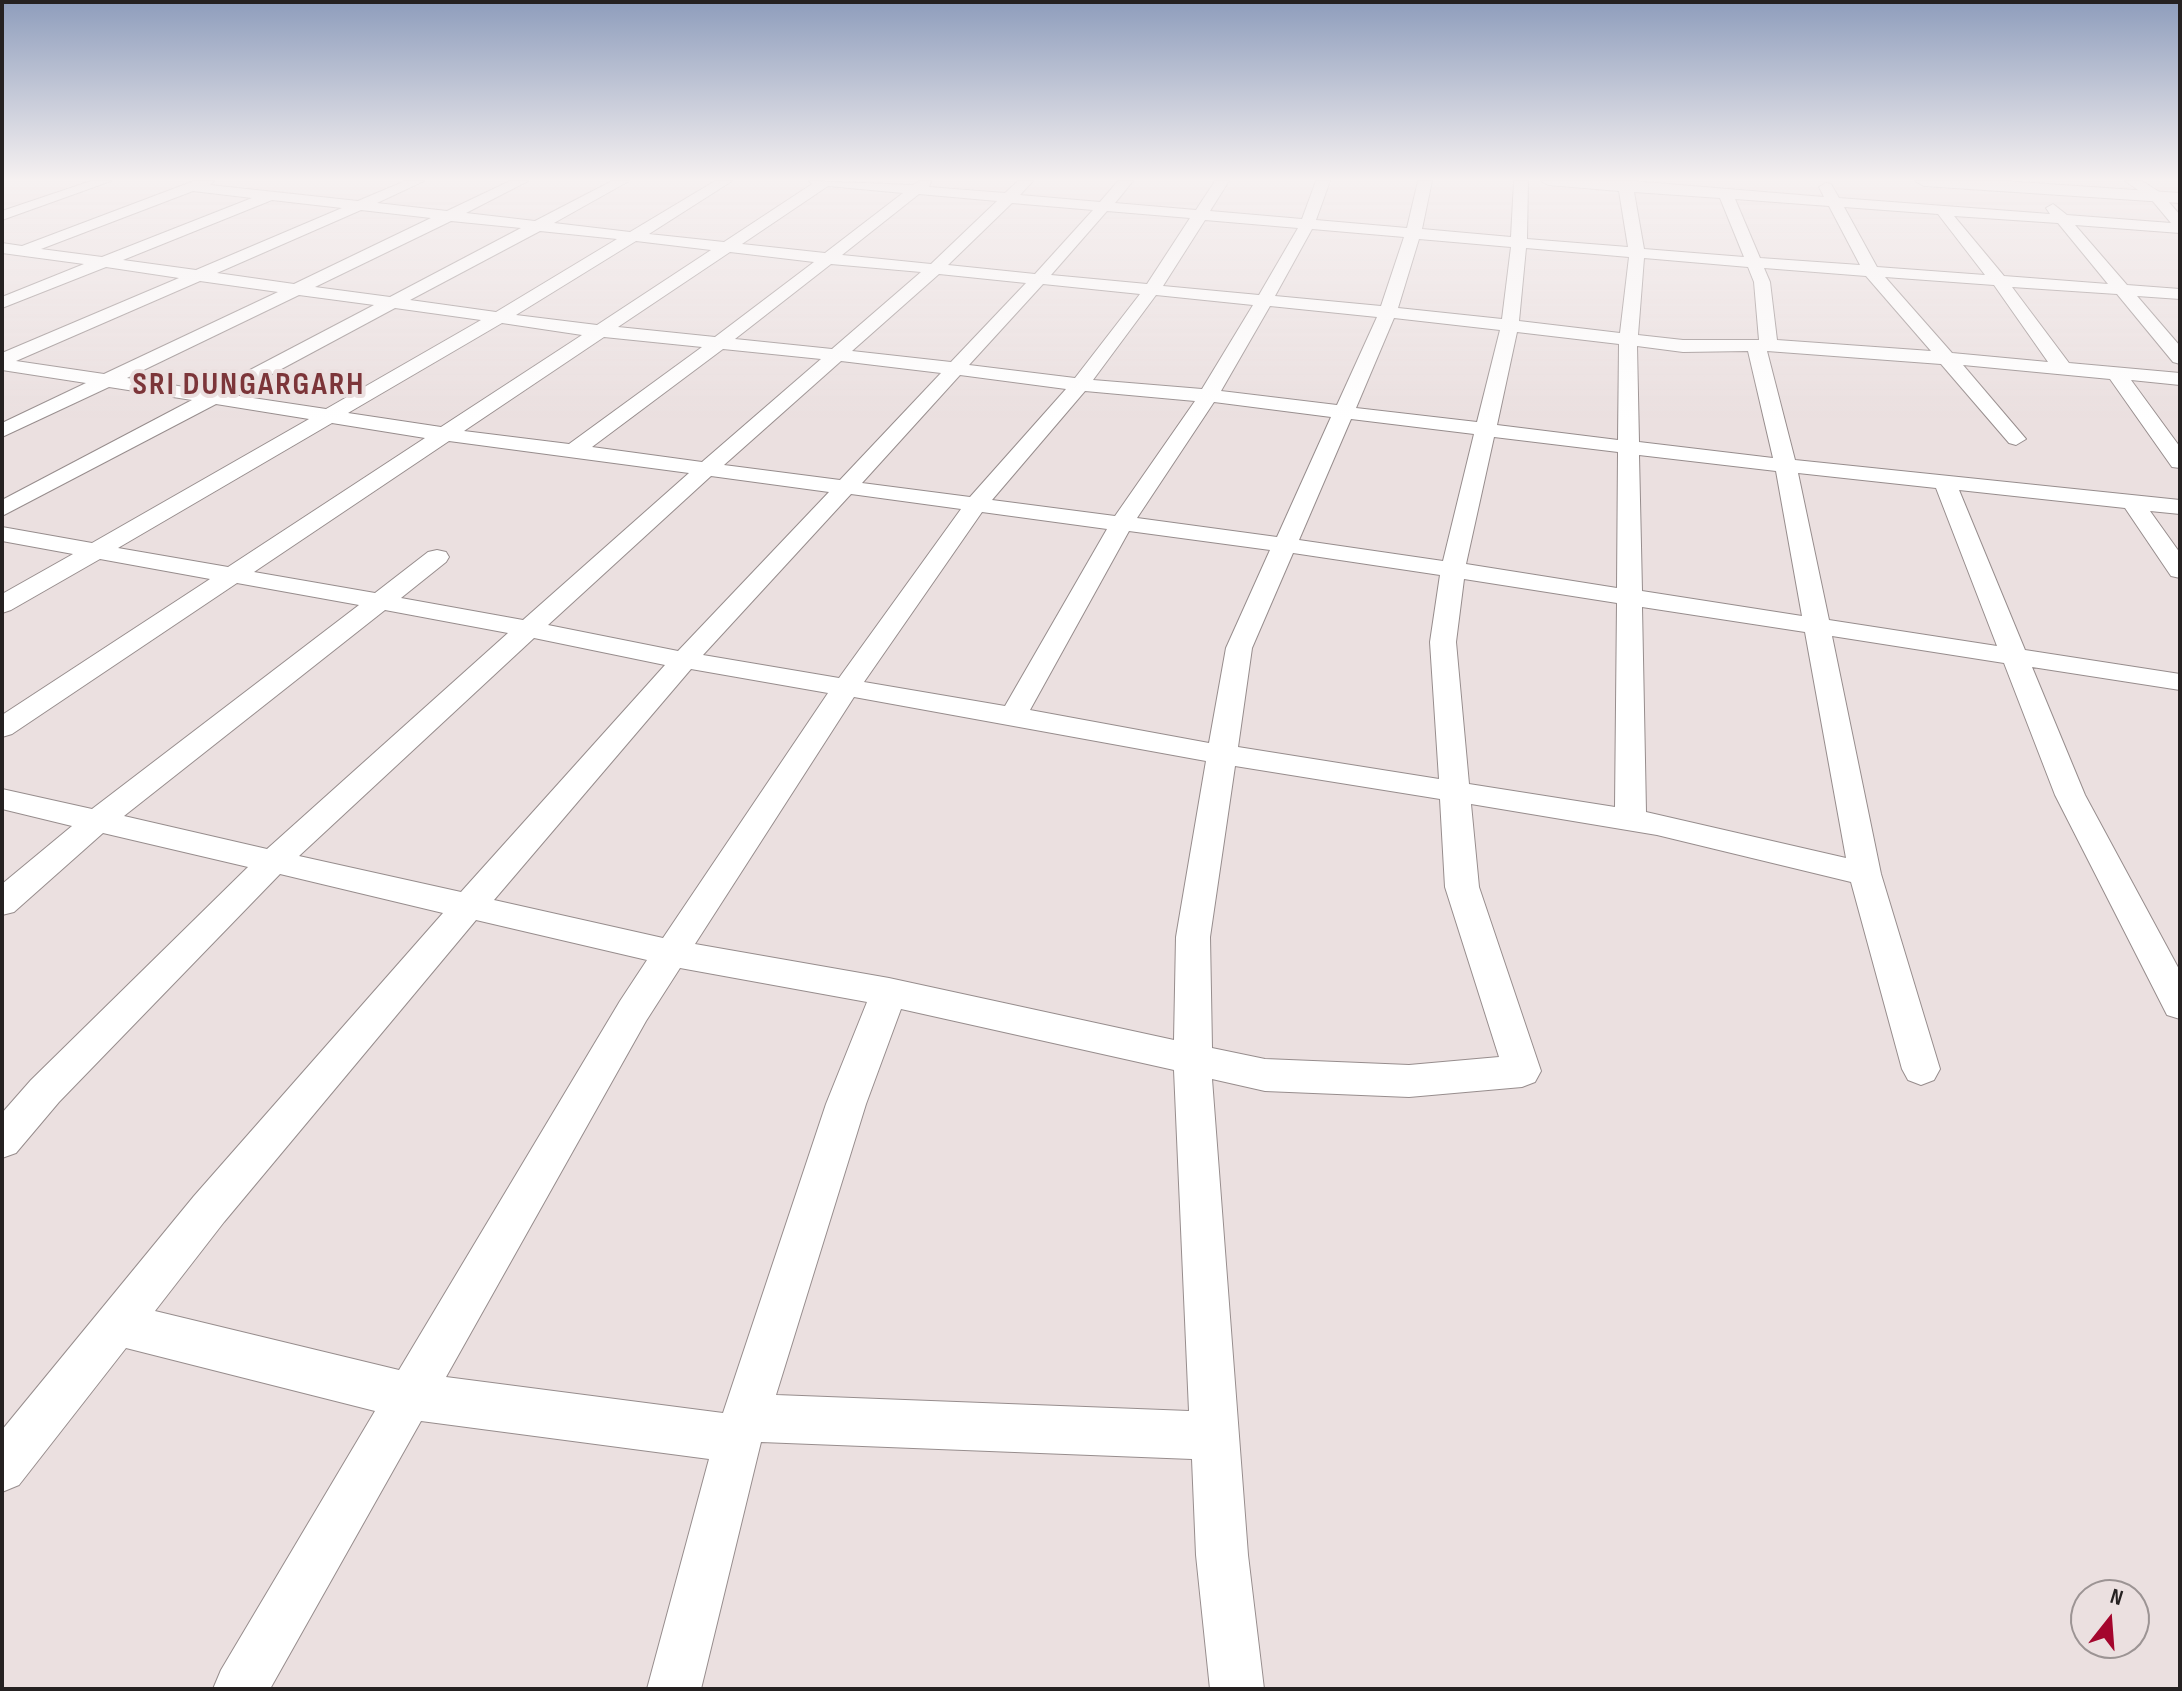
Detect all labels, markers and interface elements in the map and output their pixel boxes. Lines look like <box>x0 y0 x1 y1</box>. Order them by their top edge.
district label: SRI DUNGARGARH <box>133 367 365 405</box>
north arrow <box>2070 1579 2150 1659</box>
text: N <box>2107 1583 2126 1612</box>

